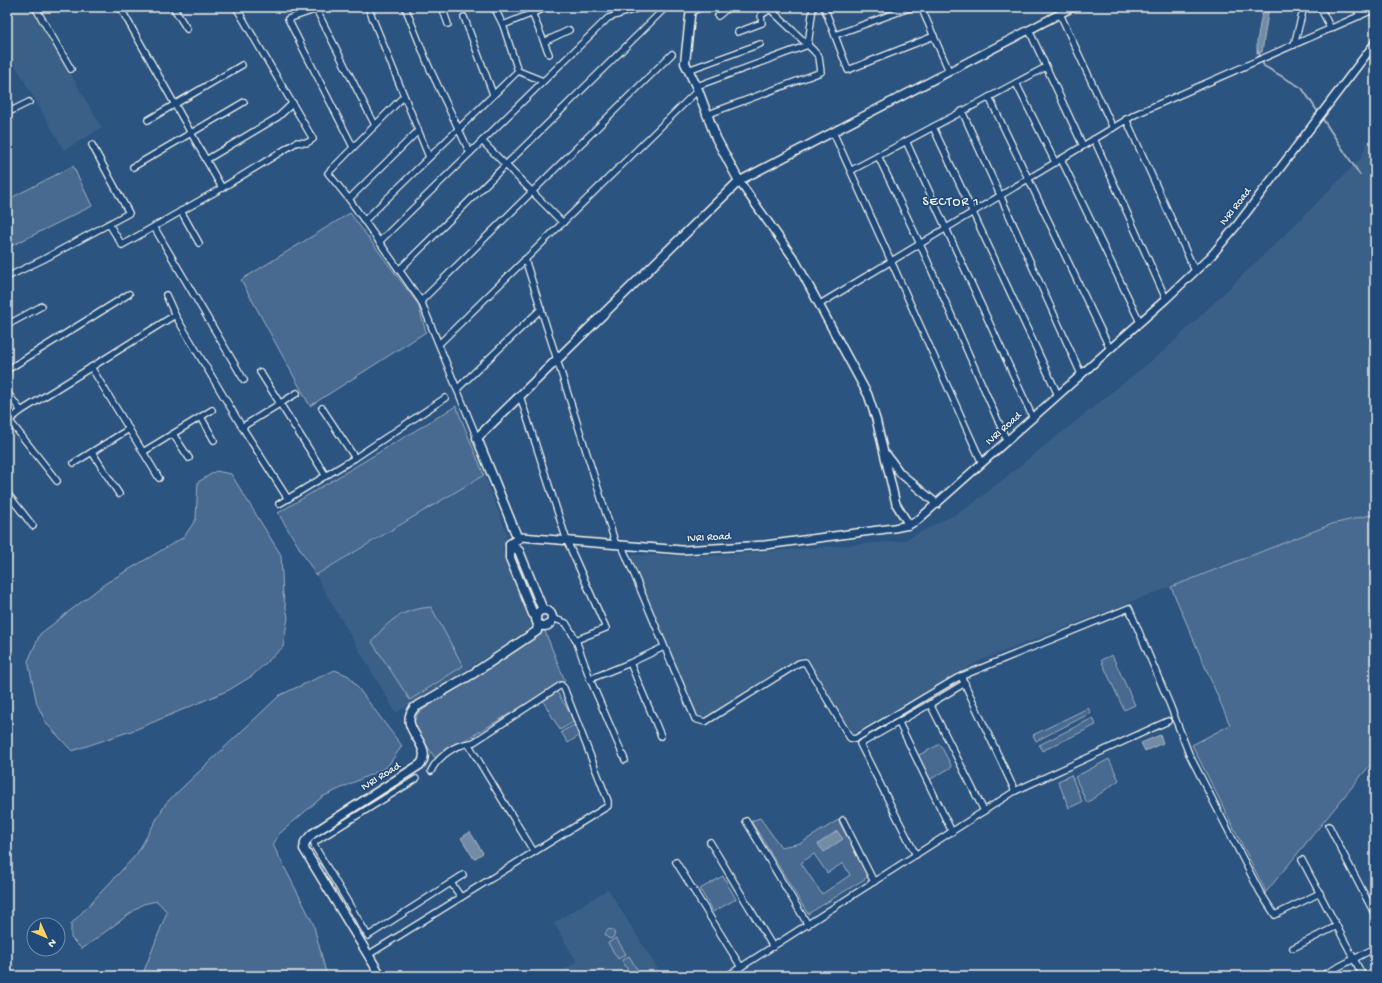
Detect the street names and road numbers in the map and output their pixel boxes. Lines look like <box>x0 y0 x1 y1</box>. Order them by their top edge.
street label: IVRI Road <box>1218 185 1255 228</box>
street label: IVRI Road <box>984 409 1025 448</box>
street label: IVRI Road <box>687 531 733 545</box>
street label: IVRI Road <box>359 759 404 794</box>

